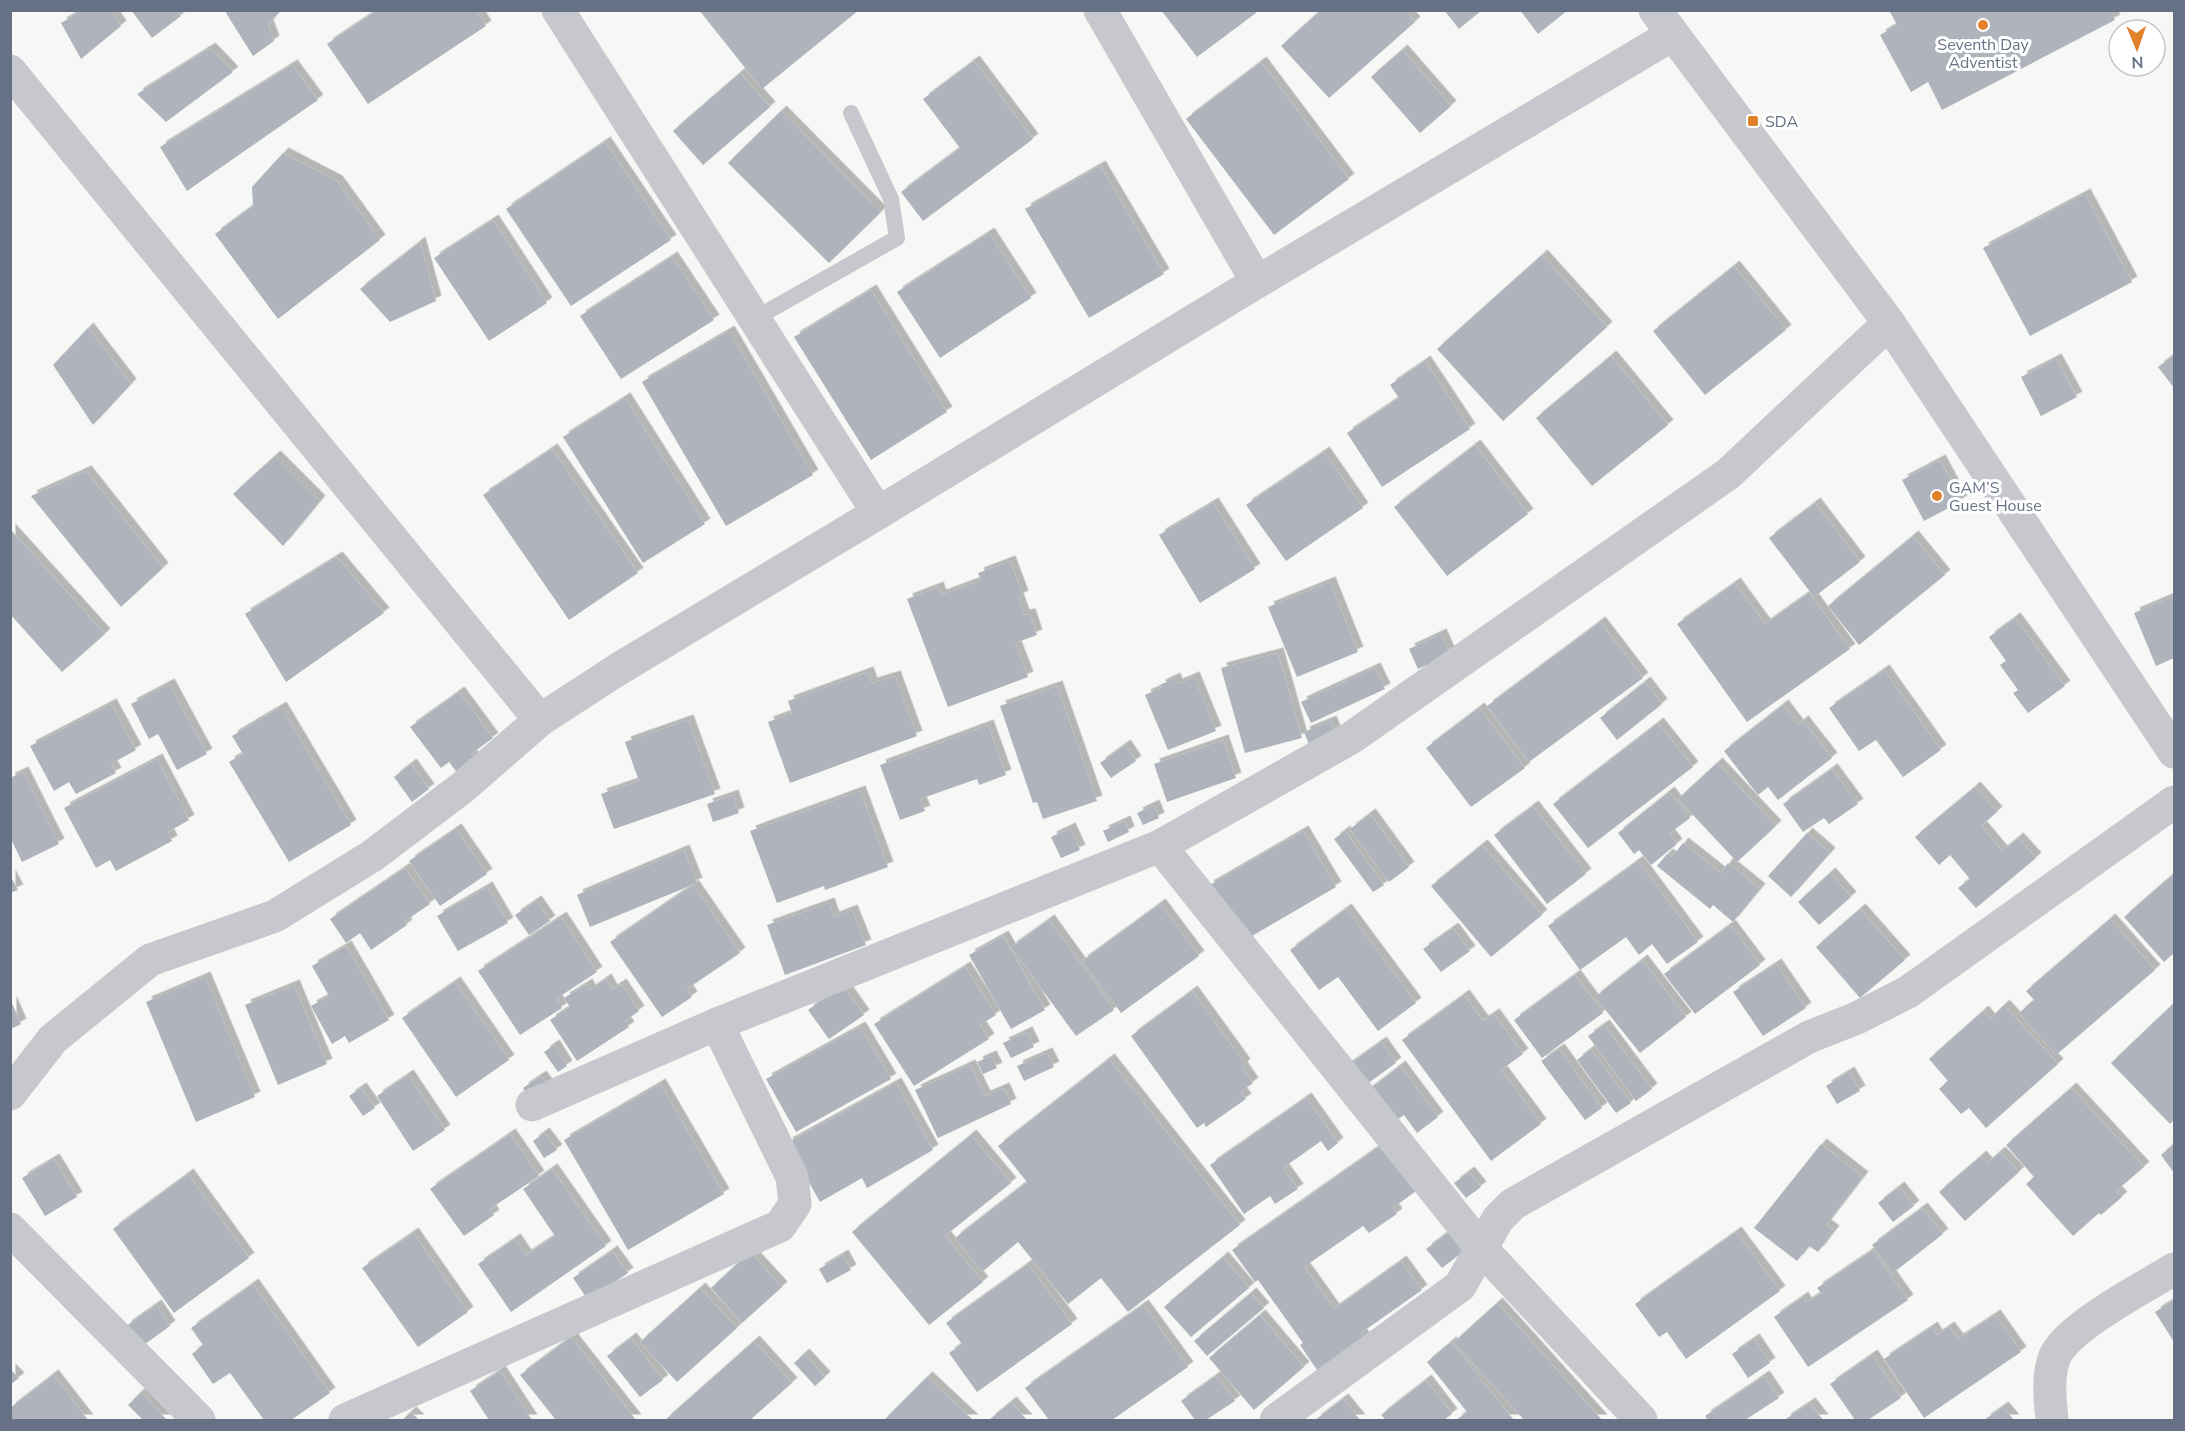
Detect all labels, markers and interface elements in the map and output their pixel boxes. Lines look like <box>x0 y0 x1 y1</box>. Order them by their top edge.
marker: Seventh Day Adventist <box>1976 18 1990 32</box>
north arrow <box>2107 18 2167 78</box>
place label: Seventh Day Adventist <box>1937 34 2029 74</box>
text: N <box>2131 51 2144 73</box>
place label: SDA <box>1765 111 1799 133</box>
marker: SDA <box>1746 114 1760 128</box>
place label: GAM’S Guest House <box>1949 477 2042 517</box>
marker: GAM’S Guest House <box>1930 489 1944 503</box>

